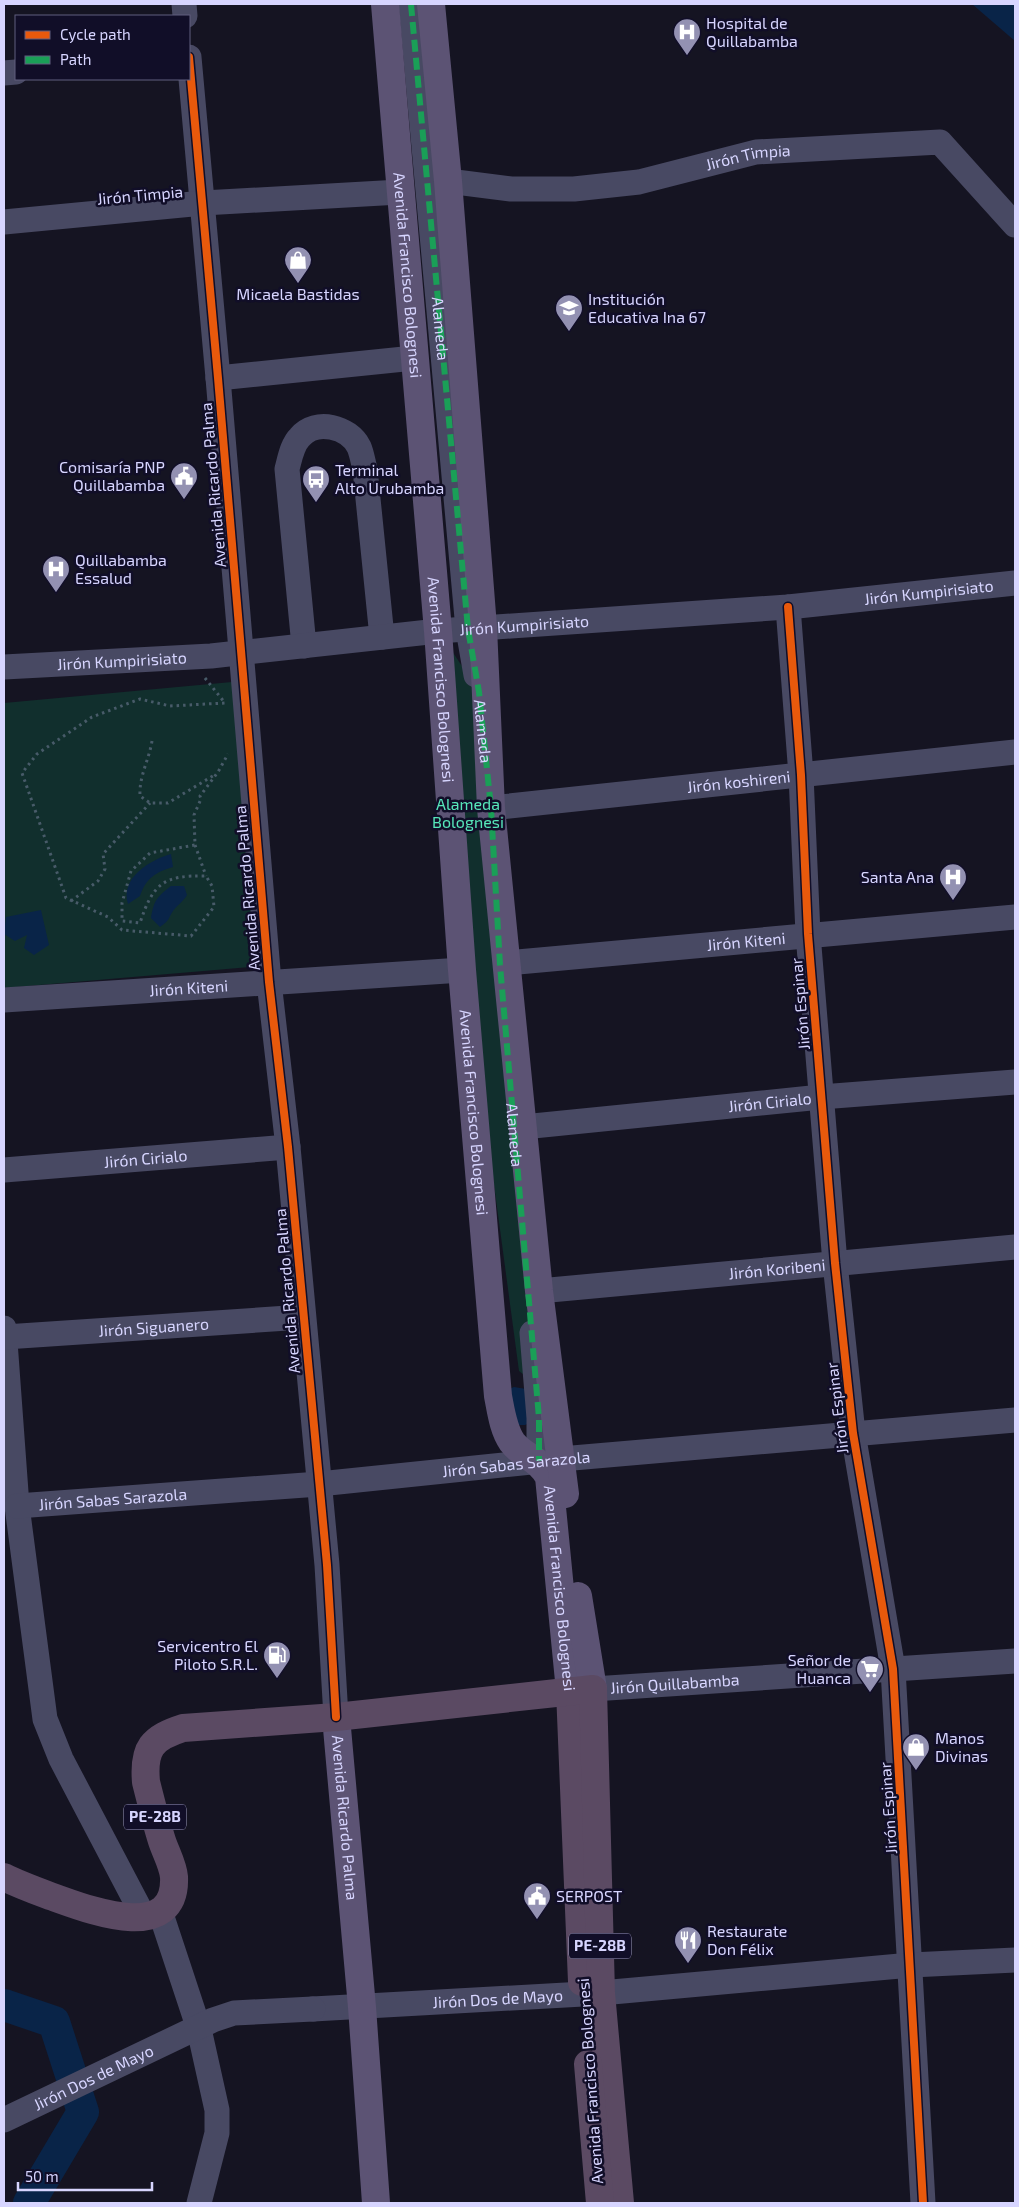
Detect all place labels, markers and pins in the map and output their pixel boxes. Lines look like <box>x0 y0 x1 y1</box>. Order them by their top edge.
place label: Hospital de Quillabamba <box>706 13 798 51</box>
hospital icon: Hospital de Quillabamba <box>672 17 702 56</box>
shop icon: Micaela Bastidas <box>283 245 313 284</box>
place label: Micaela Bastidas <box>236 284 360 303</box>
place label: Institución Educativa Ina 67 <box>588 289 706 326</box>
school or university icon: Institución Educativa Ina 67 <box>554 293 584 332</box>
place label: Comisaría PNP Quillabamba <box>59 457 165 495</box>
place label: Terminal Alto Urubamba <box>335 460 444 497</box>
public building icon: Comisaría PNP Quillabamba <box>169 461 199 500</box>
bus stop icon: Terminal Alto Urubamba <box>301 464 331 503</box>
place label: Quillabamba Essalud <box>75 550 167 587</box>
hospital icon: Quillabamba Essalud <box>41 554 71 593</box>
hospital icon: Santa Ana <box>938 862 968 901</box>
place label: Santa Ana <box>861 867 934 886</box>
place label: Servicentro El Piloto S.R.L. <box>157 1636 258 1673</box>
fuel station icon: Servicentro El Piloto S.R.L. <box>262 1640 292 1679</box>
place label: Señor de Huanca <box>788 1650 851 1687</box>
supermarket icon: Señor de Huanca <box>855 1654 885 1693</box>
place label: Manos Divinas <box>935 1728 988 1765</box>
shop icon: Manos Divinas <box>901 1732 931 1771</box>
public building icon: SERPOST <box>522 1881 552 1920</box>
place label: SERPOST <box>556 1886 622 1905</box>
place label: Restaurate Don Félix <box>707 1921 787 1958</box>
restaurant icon: Restaurate Don Félix <box>673 1925 703 1964</box>

